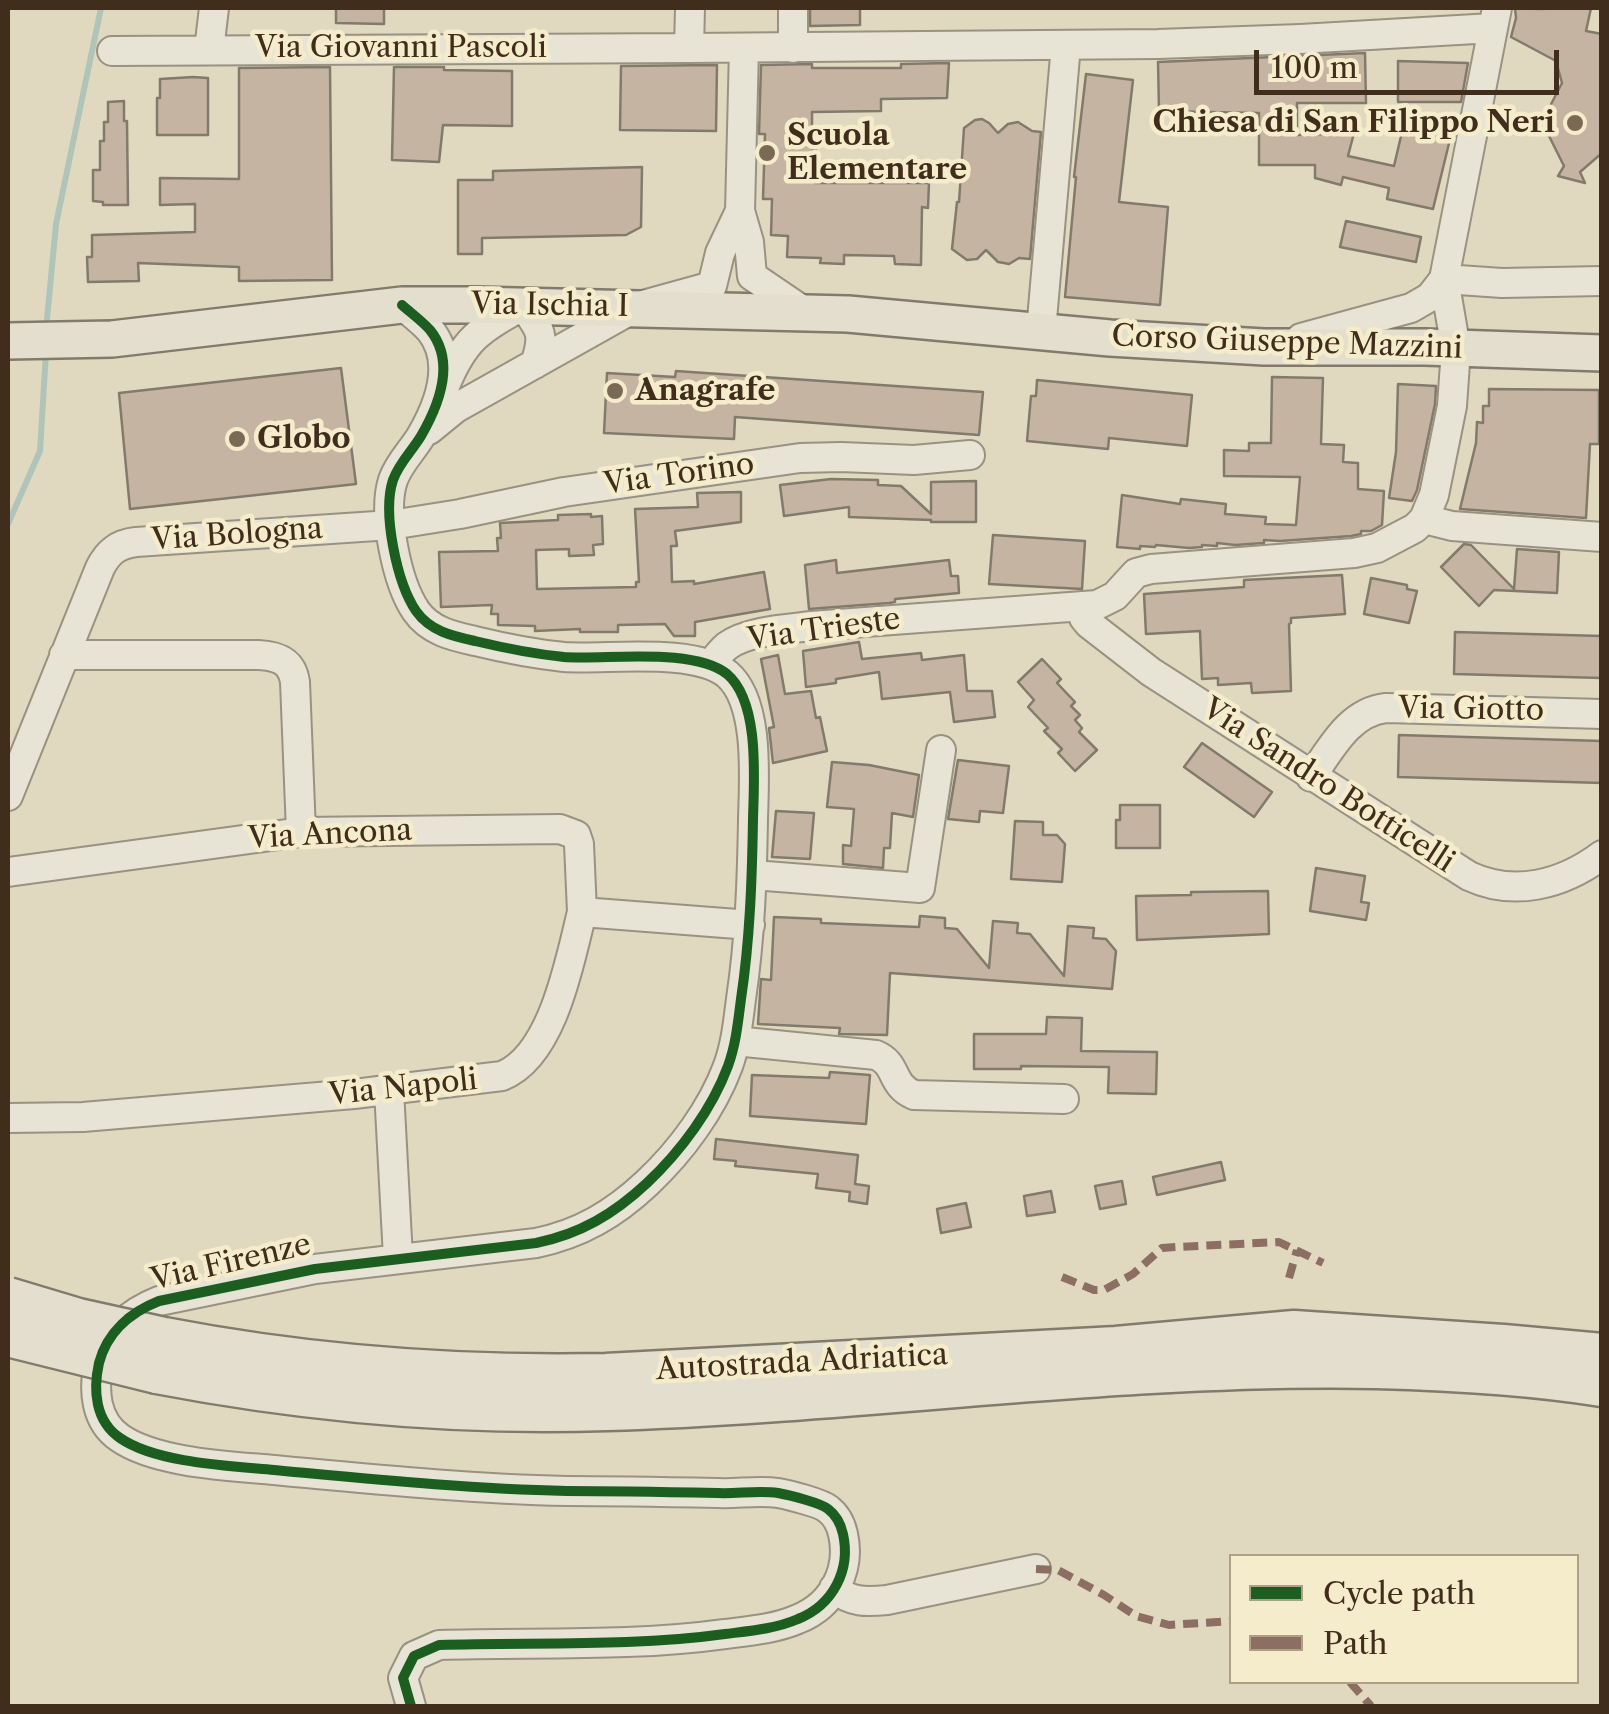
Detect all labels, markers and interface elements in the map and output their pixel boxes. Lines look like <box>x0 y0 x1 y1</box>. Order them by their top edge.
street label: Via Giovanni Pascoli <box>255 30 547 66</box>
scale bar <box>1259 30 1564 92</box>
text: 100 m <box>1271 49 1358 86</box>
place label: Chiesa di San Filippo Neri <box>1152 105 1555 141</box>
marker: Chiesa di San Filippo Neri <box>1564 112 1586 134</box>
place label: Scuola Elementare <box>787 118 967 188</box>
marker: Scuola Elementare <box>756 142 778 164</box>
street label: Via Ischia I <box>471 287 629 325</box>
street label: Corso Giuseppe Mazzini <box>1111 319 1463 367</box>
place label: Anagrafe <box>635 373 775 409</box>
marker: Anagrafe <box>604 380 626 402</box>
place label: Globo <box>257 421 351 457</box>
marker: Globo <box>226 428 248 450</box>
street label: Via Torino <box>601 447 757 503</box>
street label: Via Bologna <box>150 511 324 559</box>
street label: Via Trieste <box>745 601 903 659</box>
street label: Via Sandro Botticelli <box>1195 691 1461 881</box>
street label: Via Giotto <box>1398 691 1544 729</box>
street label: Via Ancona <box>247 813 413 857</box>
street label: Via Napoli <box>327 1062 479 1114</box>
street label: Via Firenze <box>147 1227 315 1299</box>
street label: Autostrada Adriatica <box>655 1337 949 1389</box>
legend <box>1229 1554 1579 1684</box>
text: Cycle path <box>1323 1575 1475 1612</box>
text: Path <box>1323 1625 1388 1662</box>

